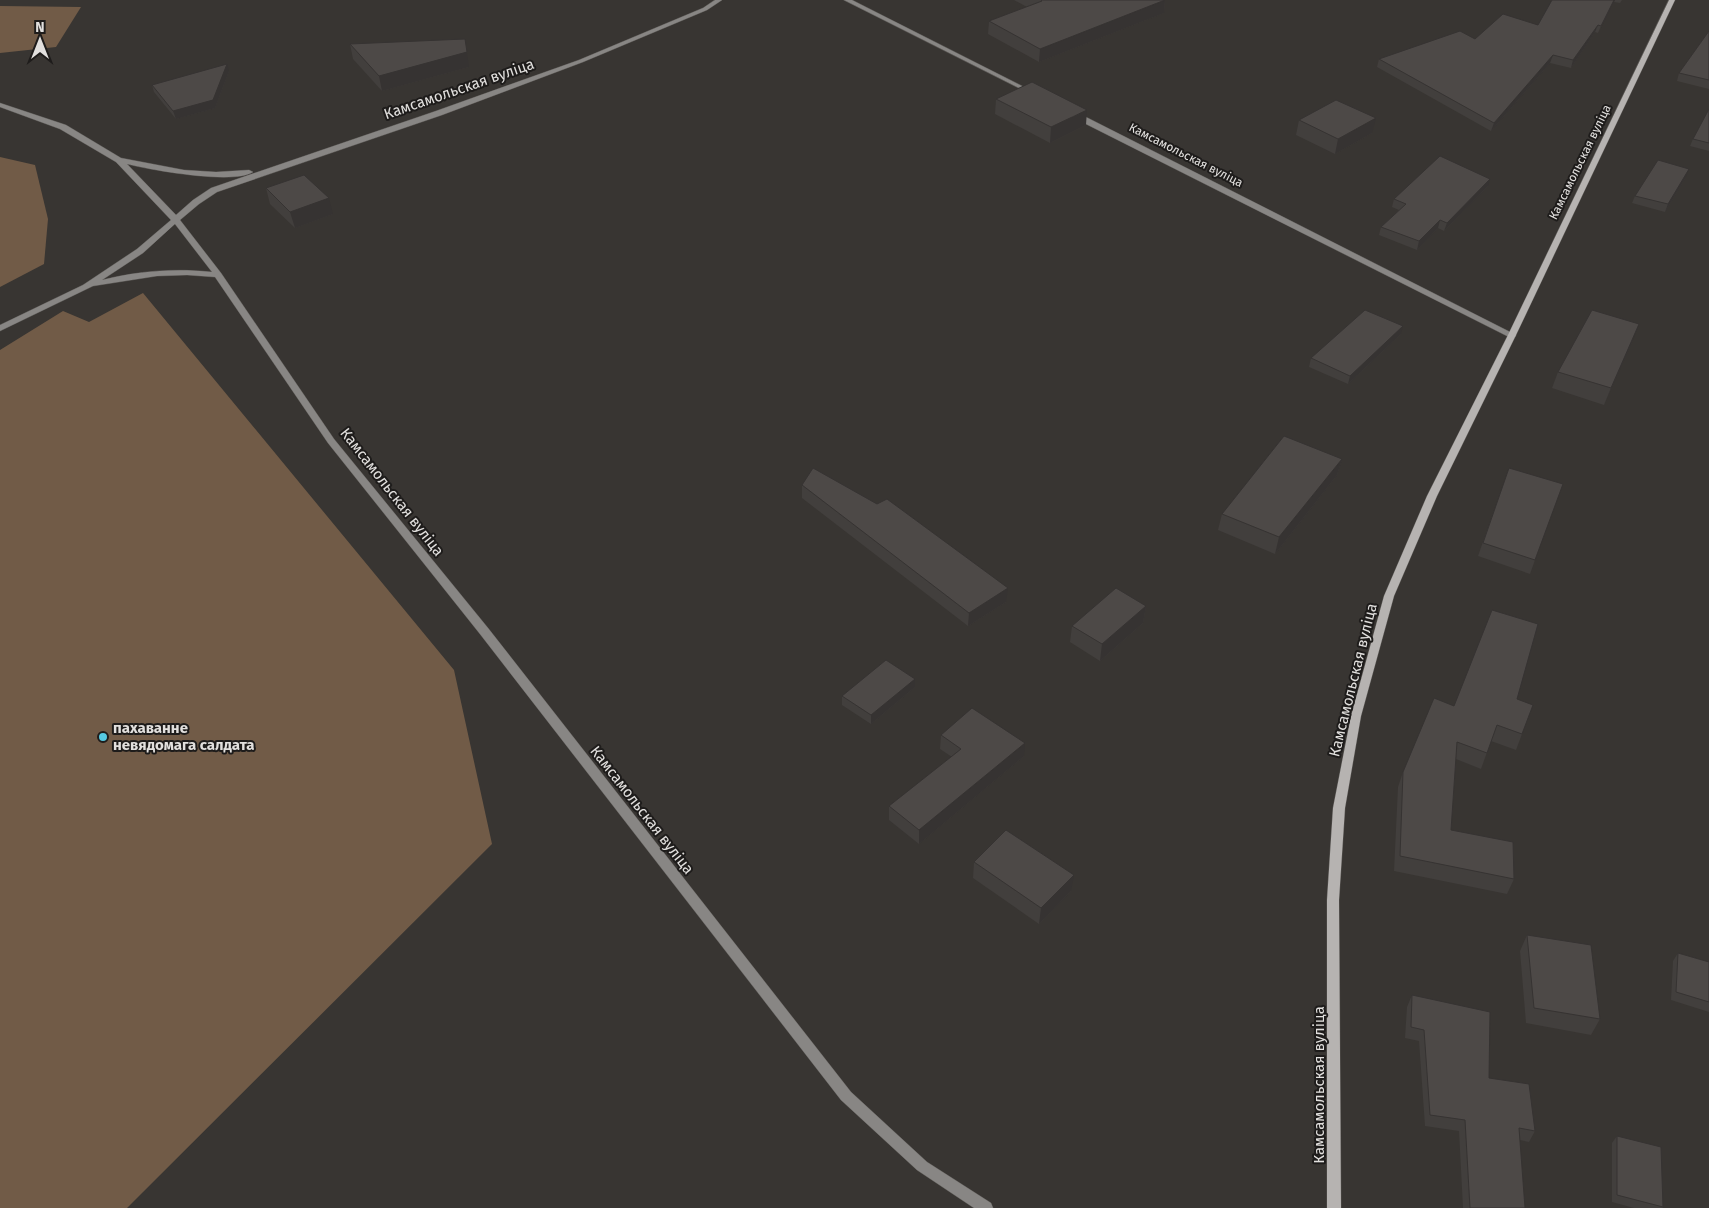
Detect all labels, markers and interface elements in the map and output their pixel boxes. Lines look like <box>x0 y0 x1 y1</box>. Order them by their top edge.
north arrow <box>15 15 65 65</box>
text: N <box>35 19 45 36</box>
street label: Камсамольская вуліца <box>382 55 536 123</box>
street label: Камсамольская вуліца <box>1546 102 1614 222</box>
street label: Камсамольская вуліца <box>1127 120 1245 190</box>
street label: Камсамольская вуліца <box>336 424 448 560</box>
street label: Камсамольская вуліца <box>1325 601 1381 759</box>
place label: пахаванне невядомага салдата <box>113 719 254 754</box>
marker: пахаванне невядомага салдата <box>97 731 109 743</box>
street label: Камсамольская вуліца <box>586 742 698 878</box>
street label: Камсамольская вуліца <box>1310 1006 1328 1164</box>

